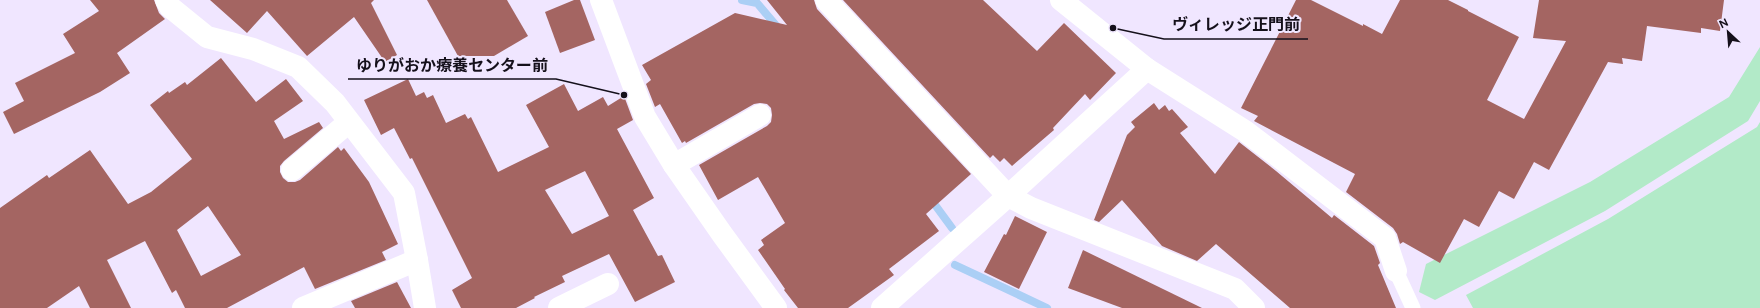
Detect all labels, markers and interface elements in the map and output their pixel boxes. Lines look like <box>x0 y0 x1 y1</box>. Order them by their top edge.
callout: ヴィレッジ正門前 <box>1164 11 1308 39</box>
north arrow <box>1708 12 1748 52</box>
text: ヴィレッジ正門前 <box>1172 15 1300 34</box>
text: N <box>1717 16 1731 31</box>
callout: ゆりがおか療養センター前 <box>348 51 556 79</box>
text: ゆりがおか療養センター前 <box>356 56 548 75</box>

